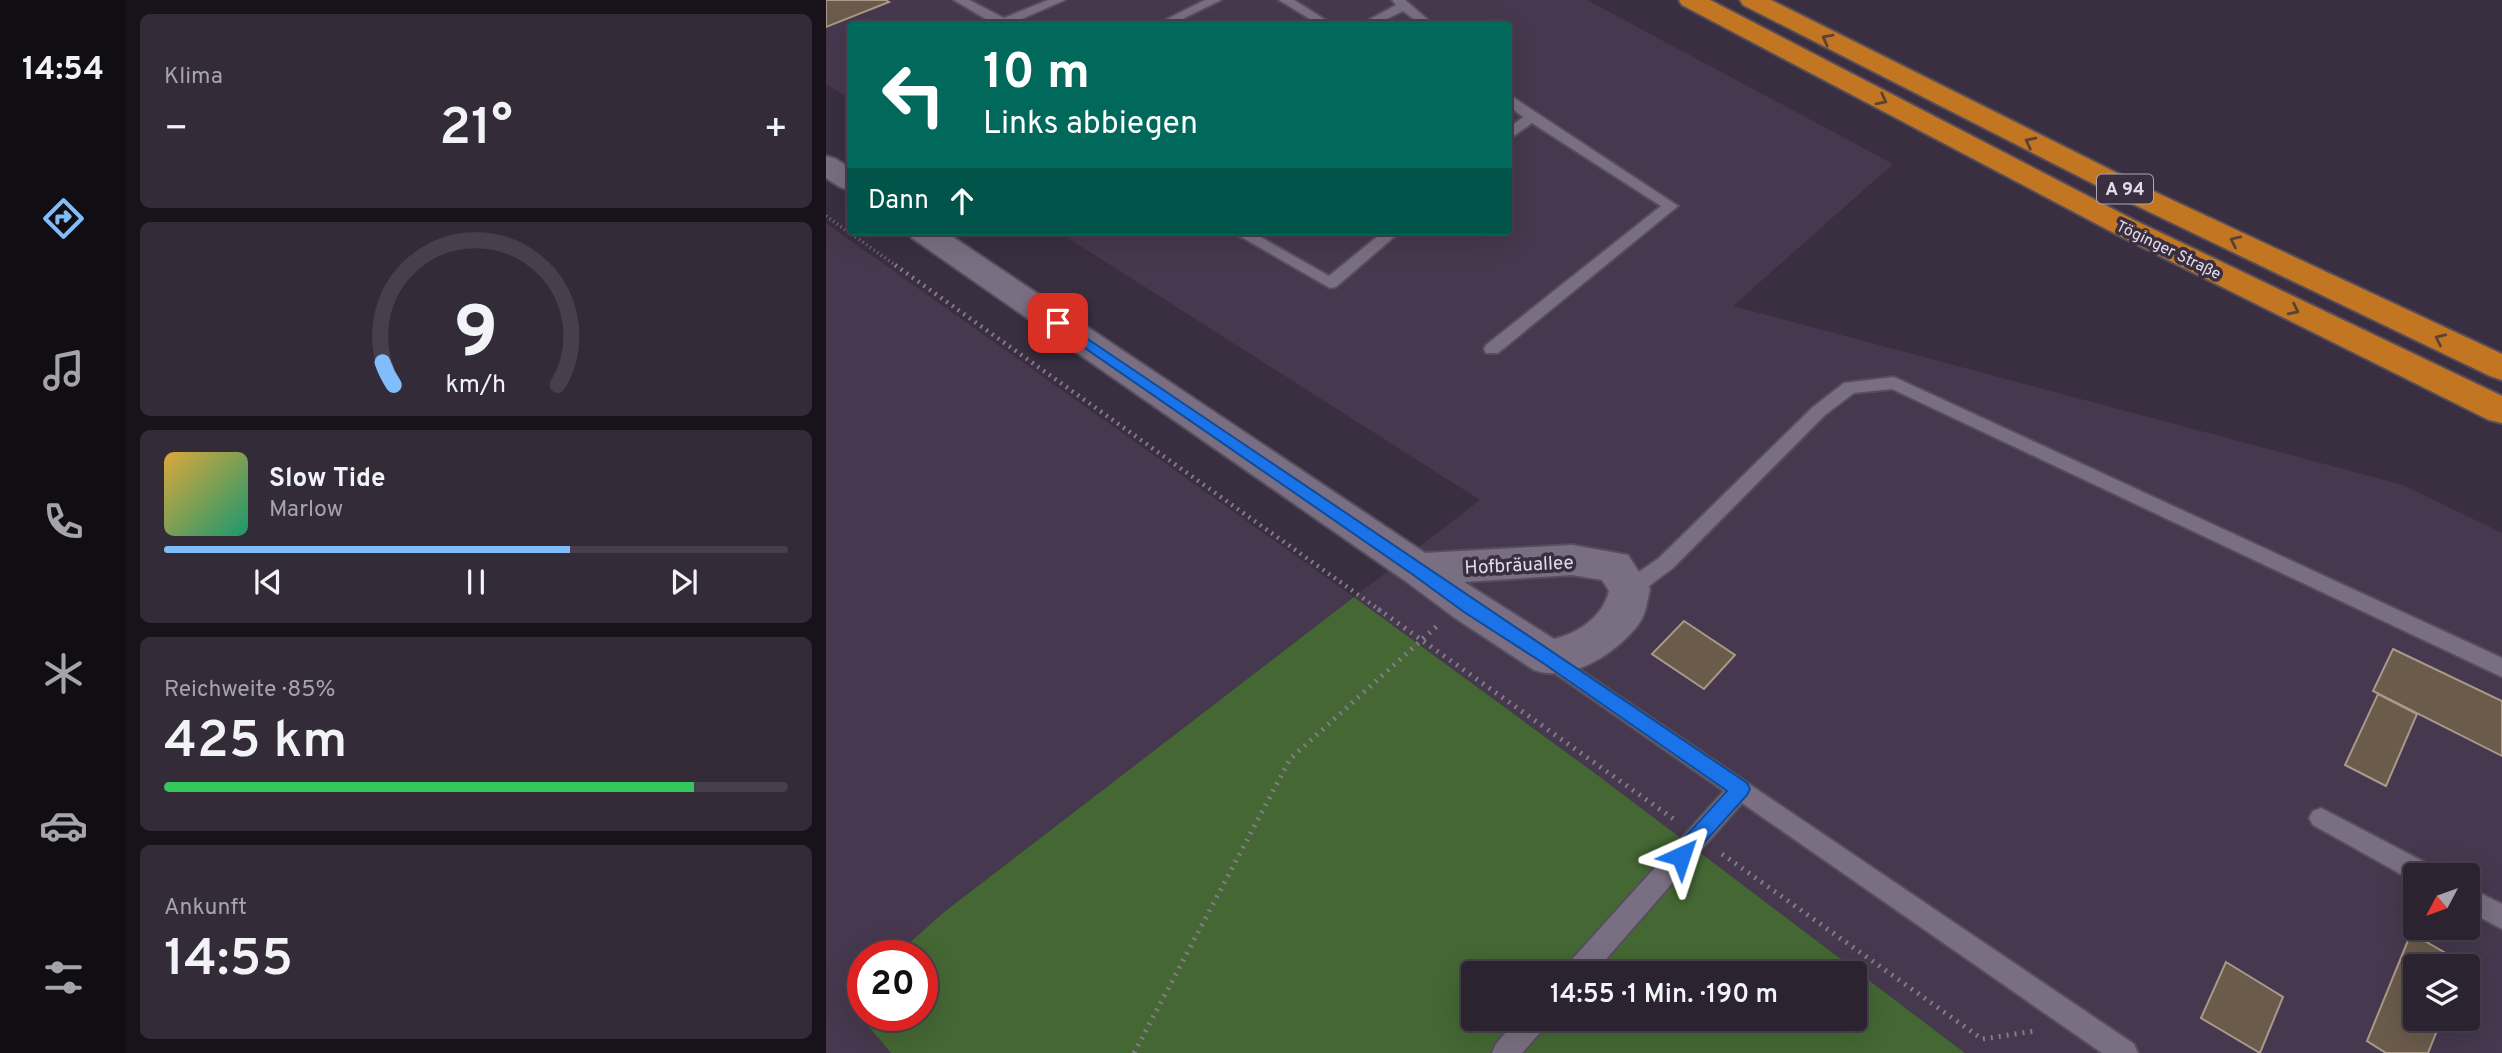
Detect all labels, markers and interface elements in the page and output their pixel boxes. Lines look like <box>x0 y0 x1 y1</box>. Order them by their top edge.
one-way arrow <box>1822 34 1834 48</box>
text: 10 m <box>983 44 1090 106</box>
icon: left <box>868 49 959 140</box>
text: 14:54 <box>22 51 104 91</box>
text: Klima <box>164 63 223 92</box>
one-way arrow <box>1875 92 1887 106</box>
text: 21° <box>439 97 513 163</box>
text: Links abbiegen <box>983 105 1198 145</box>
text: − <box>164 106 189 155</box>
text: + <box>763 106 788 155</box>
one-way arrow <box>2025 136 2037 150</box>
road number: A 94 <box>2097 174 2153 204</box>
icon: ahead <box>943 182 981 220</box>
text: Dann <box>868 185 929 218</box>
icon: directions <box>39 194 88 243</box>
street label: Töginger Straße <box>2112 217 2224 285</box>
one-way arrow <box>2230 236 2242 250</box>
text: 9 <box>454 291 498 383</box>
pin <box>1028 293 1088 353</box>
one-way arrow <box>2287 302 2299 316</box>
icon: arrive <box>1039 304 1077 342</box>
one-way arrow <box>2435 333 2447 347</box>
icon: music <box>39 346 88 395</box>
text: km/h <box>446 369 506 401</box>
text: Slow Tide <box>269 463 386 496</box>
text: Marlow <box>269 496 343 525</box>
icon: phone <box>39 497 88 546</box>
street label: Hofbräuallee <box>1464 551 1574 581</box>
icon: previous <box>249 563 287 601</box>
icon: pause <box>457 563 495 601</box>
icon: next <box>665 563 703 601</box>
icon: climate <box>39 649 88 698</box>
text: Reichweite · 85% <box>164 676 336 705</box>
text: 425 km <box>164 710 347 776</box>
icon: car <box>39 801 88 850</box>
position arrow <box>1644 819 1718 893</box>
north arrow <box>2403 863 2480 940</box>
map controls <box>2403 863 2480 1031</box>
text: Ankunft <box>164 894 247 923</box>
text: 14:55 <box>164 928 293 994</box>
speed limit sign: 20 <box>847 940 938 1031</box>
icon: filters <box>39 953 88 1002</box>
button: layers <box>2403 954 2480 1031</box>
text: 14:55 · 1 Min. · 190 m <box>1550 979 1778 1012</box>

